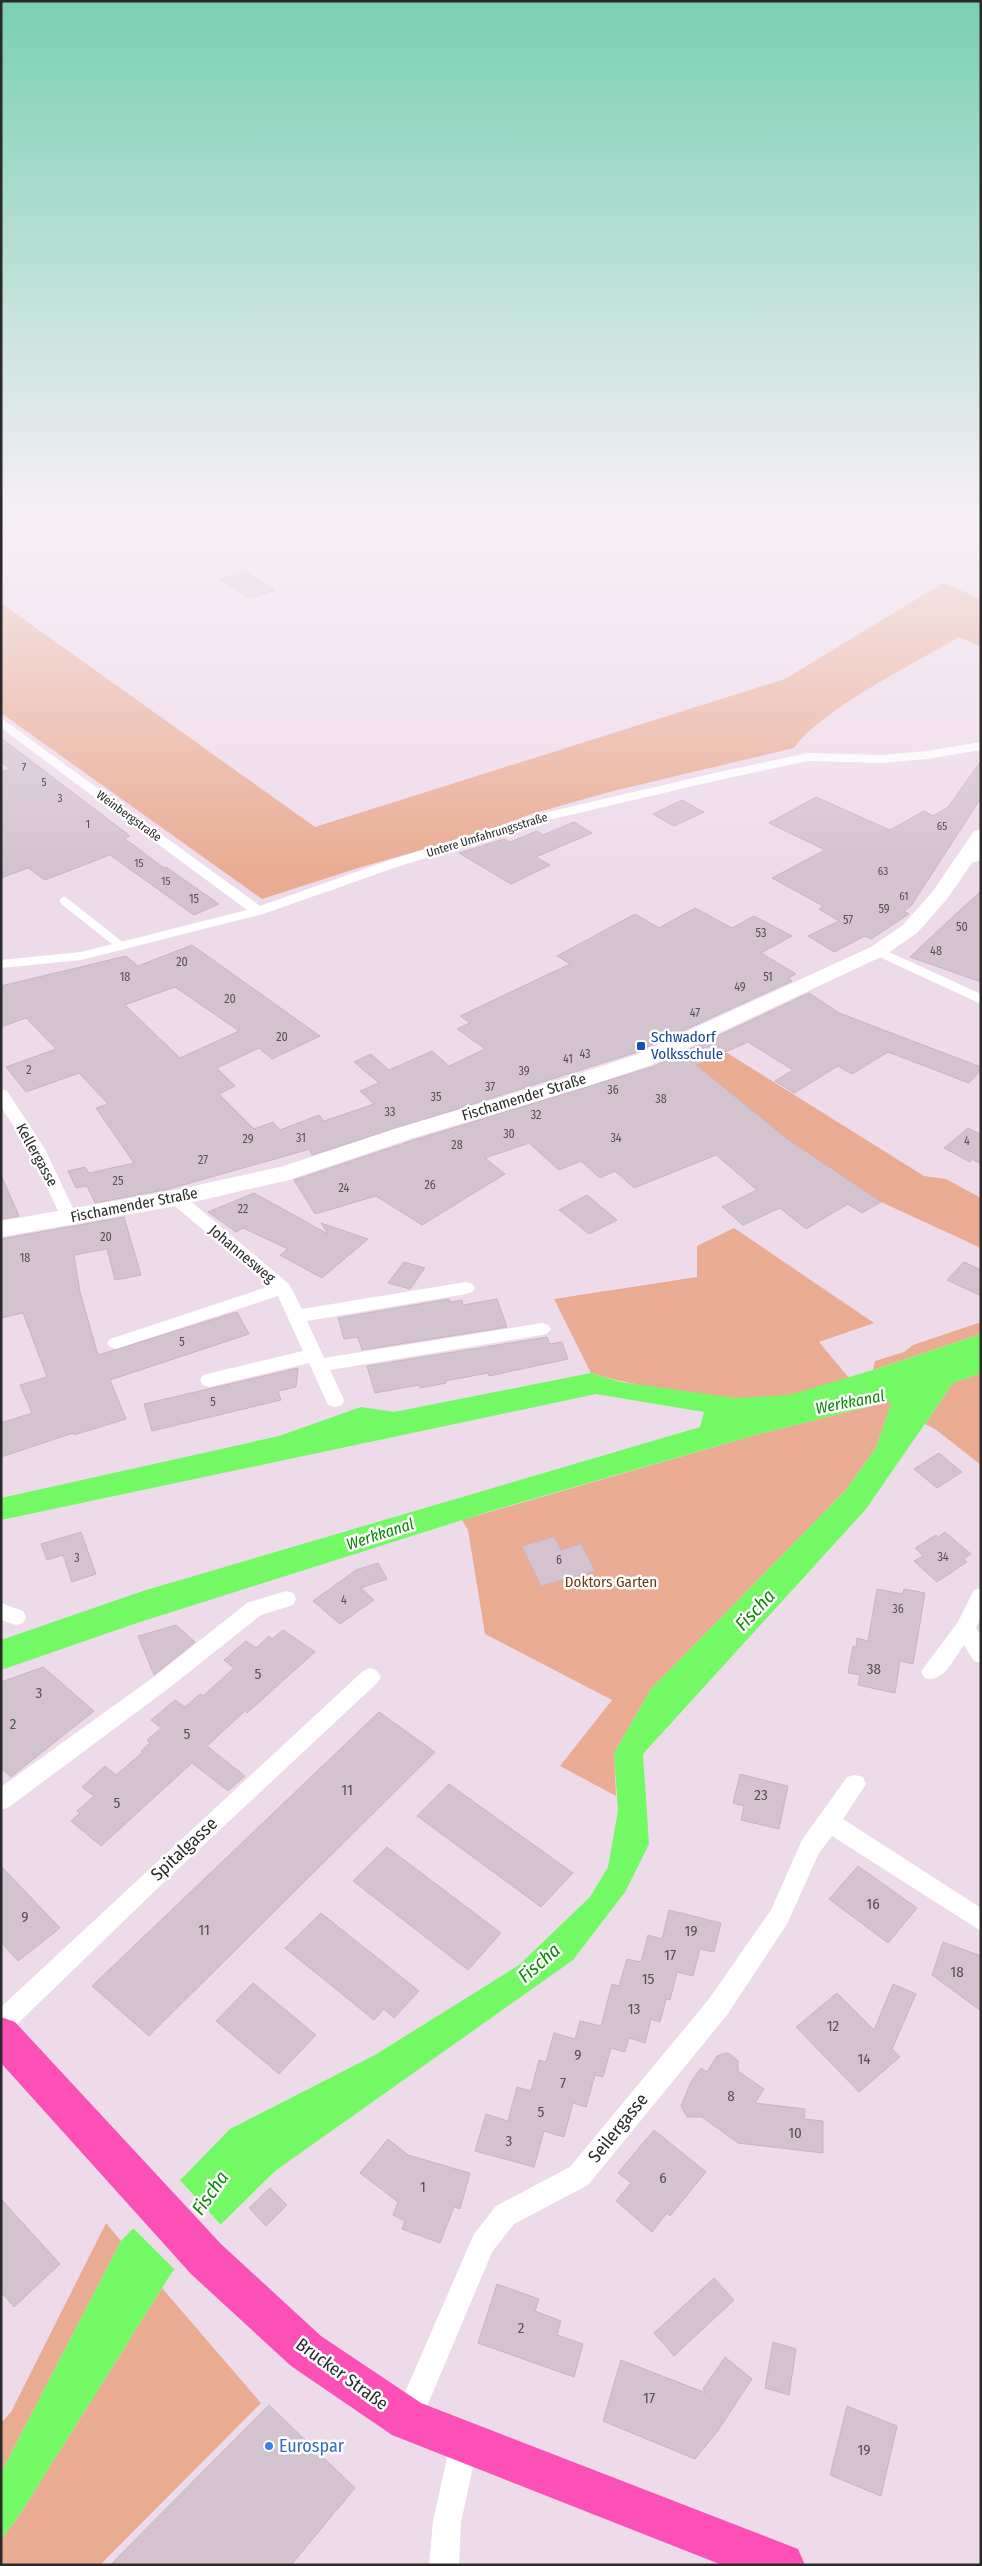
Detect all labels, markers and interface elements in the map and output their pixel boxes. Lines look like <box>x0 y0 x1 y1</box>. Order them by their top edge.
house number: 7 <box>22 761 27 774</box>
house number: 5 <box>41 776 47 789</box>
street label: Weinbergstraße <box>94 788 164 844</box>
house number: 3 <box>58 792 63 805</box>
street label: Untere Umfahrungsstraße <box>425 810 549 860</box>
house number: 1 <box>86 818 90 831</box>
house number: 65 <box>937 820 947 833</box>
house number: 15 <box>134 857 144 870</box>
house number: 63 <box>878 865 888 878</box>
house number: 15 <box>161 875 171 888</box>
house number: 61 <box>899 890 909 903</box>
house number: 15 <box>189 892 200 906</box>
house number: 59 <box>878 902 890 916</box>
house number: 57 <box>843 913 853 927</box>
house number: 50 <box>956 920 968 934</box>
house number: 53 <box>756 926 766 940</box>
house number: 48 <box>930 944 942 958</box>
house number: 20 <box>176 955 188 969</box>
house number: 18 <box>120 970 130 984</box>
house number: 51 <box>763 970 773 984</box>
house number: 49 <box>734 980 746 994</box>
house number: 20 <box>224 992 236 1006</box>
house number: 47 <box>690 1006 700 1020</box>
place label: Schwadorf Volksschule <box>651 1028 723 1063</box>
house number: 20 <box>276 1030 288 1044</box>
marker: Schwadorf Volksschule <box>635 1040 647 1052</box>
house number: 43 <box>579 1047 591 1061</box>
house number: 41 <box>563 1052 573 1066</box>
house number: 2 <box>26 1063 32 1077</box>
house number: 39 <box>518 1064 530 1078</box>
street label: Fischamender Straße <box>460 1070 588 1124</box>
house number: 37 <box>485 1080 495 1094</box>
house number: 36 <box>607 1083 619 1097</box>
house number: 35 <box>431 1090 442 1104</box>
house number: 38 <box>655 1092 667 1106</box>
house number: 33 <box>385 1105 395 1119</box>
house number: 32 <box>531 1108 541 1122</box>
street label: Kellergasse <box>12 1120 62 1190</box>
house number: 30 <box>503 1127 515 1141</box>
house number: 31 <box>296 1131 306 1145</box>
house number: 34 <box>610 1131 622 1145</box>
house number: 29 <box>242 1132 254 1146</box>
house number: 4 <box>964 1134 970 1148</box>
house number: 28 <box>451 1138 463 1152</box>
house number: 27 <box>198 1153 208 1167</box>
house number: 25 <box>113 1174 124 1188</box>
house number: 26 <box>424 1178 436 1192</box>
house number: 24 <box>339 1181 350 1195</box>
street label: Fischamender Straße <box>69 1184 199 1226</box>
house number: 22 <box>238 1202 248 1216</box>
street label: Johannesweg <box>205 1221 279 1287</box>
house number: 20 <box>100 1230 112 1244</box>
house number: 18 <box>20 1251 30 1265</box>
house number: 5 <box>179 1335 185 1349</box>
water label: Werkkanal <box>814 1386 886 1418</box>
house number: 5 <box>210 1395 216 1409</box>
water label: Werkkanal <box>344 1514 416 1554</box>
house number: 34 <box>937 1550 949 1564</box>
house number: 3 <box>74 1551 80 1565</box>
house number: 6 <box>556 1553 562 1567</box>
park label: Doktors Garten <box>565 1573 657 1591</box>
water label: Fischa <box>730 1584 780 1636</box>
house number: 4 <box>341 1593 347 1607</box>
house number: 36 <box>892 1602 904 1616</box>
house number: 38 <box>867 1660 881 1678</box>
house number: 5 <box>255 1665 262 1683</box>
house number: 3 <box>36 1684 43 1702</box>
house number: 2 <box>10 1715 17 1733</box>
house number: 5 <box>184 1725 191 1743</box>
house number: 11 <box>341 1781 353 1799</box>
house number: 23 <box>754 1786 768 1804</box>
house number: 5 <box>114 1794 121 1812</box>
street label: Spitalgasse <box>146 1813 222 1885</box>
house number: 16 <box>866 1895 880 1913</box>
house number: 9 <box>21 1908 29 1926</box>
house number: 11 <box>198 1921 210 1939</box>
house number: 19 <box>684 1922 698 1940</box>
water label: Fischa <box>513 1938 565 1988</box>
house number: 17 <box>664 1946 676 1964</box>
house number: 18 <box>950 1963 964 1981</box>
house number: 15 <box>642 1970 654 1988</box>
house number: 13 <box>628 2000 641 2018</box>
house number: 12 <box>827 2017 840 2035</box>
house number: 9 <box>574 2046 582 2064</box>
house number: 14 <box>857 2050 871 2068</box>
house number: 7 <box>560 2074 566 2092</box>
house number: 8 <box>727 2087 735 2105</box>
street label: Seilergasse <box>583 2089 653 2167</box>
house number: 5 <box>538 2103 545 2121</box>
house number: 10 <box>788 2124 802 2142</box>
house number: 3 <box>506 2132 513 2150</box>
water label: Fischa <box>187 2167 233 2219</box>
house number: 6 <box>659 2169 667 2187</box>
house number: 1 <box>420 2178 426 2196</box>
house number: 2 <box>518 2319 525 2337</box>
street label: Brucker Straße <box>292 2333 393 2415</box>
house number: 17 <box>643 2389 655 2407</box>
place label: Eurospar <box>279 2435 345 2457</box>
marker: Eurospar <box>263 2440 275 2452</box>
house number: 19 <box>857 2441 871 2459</box>

